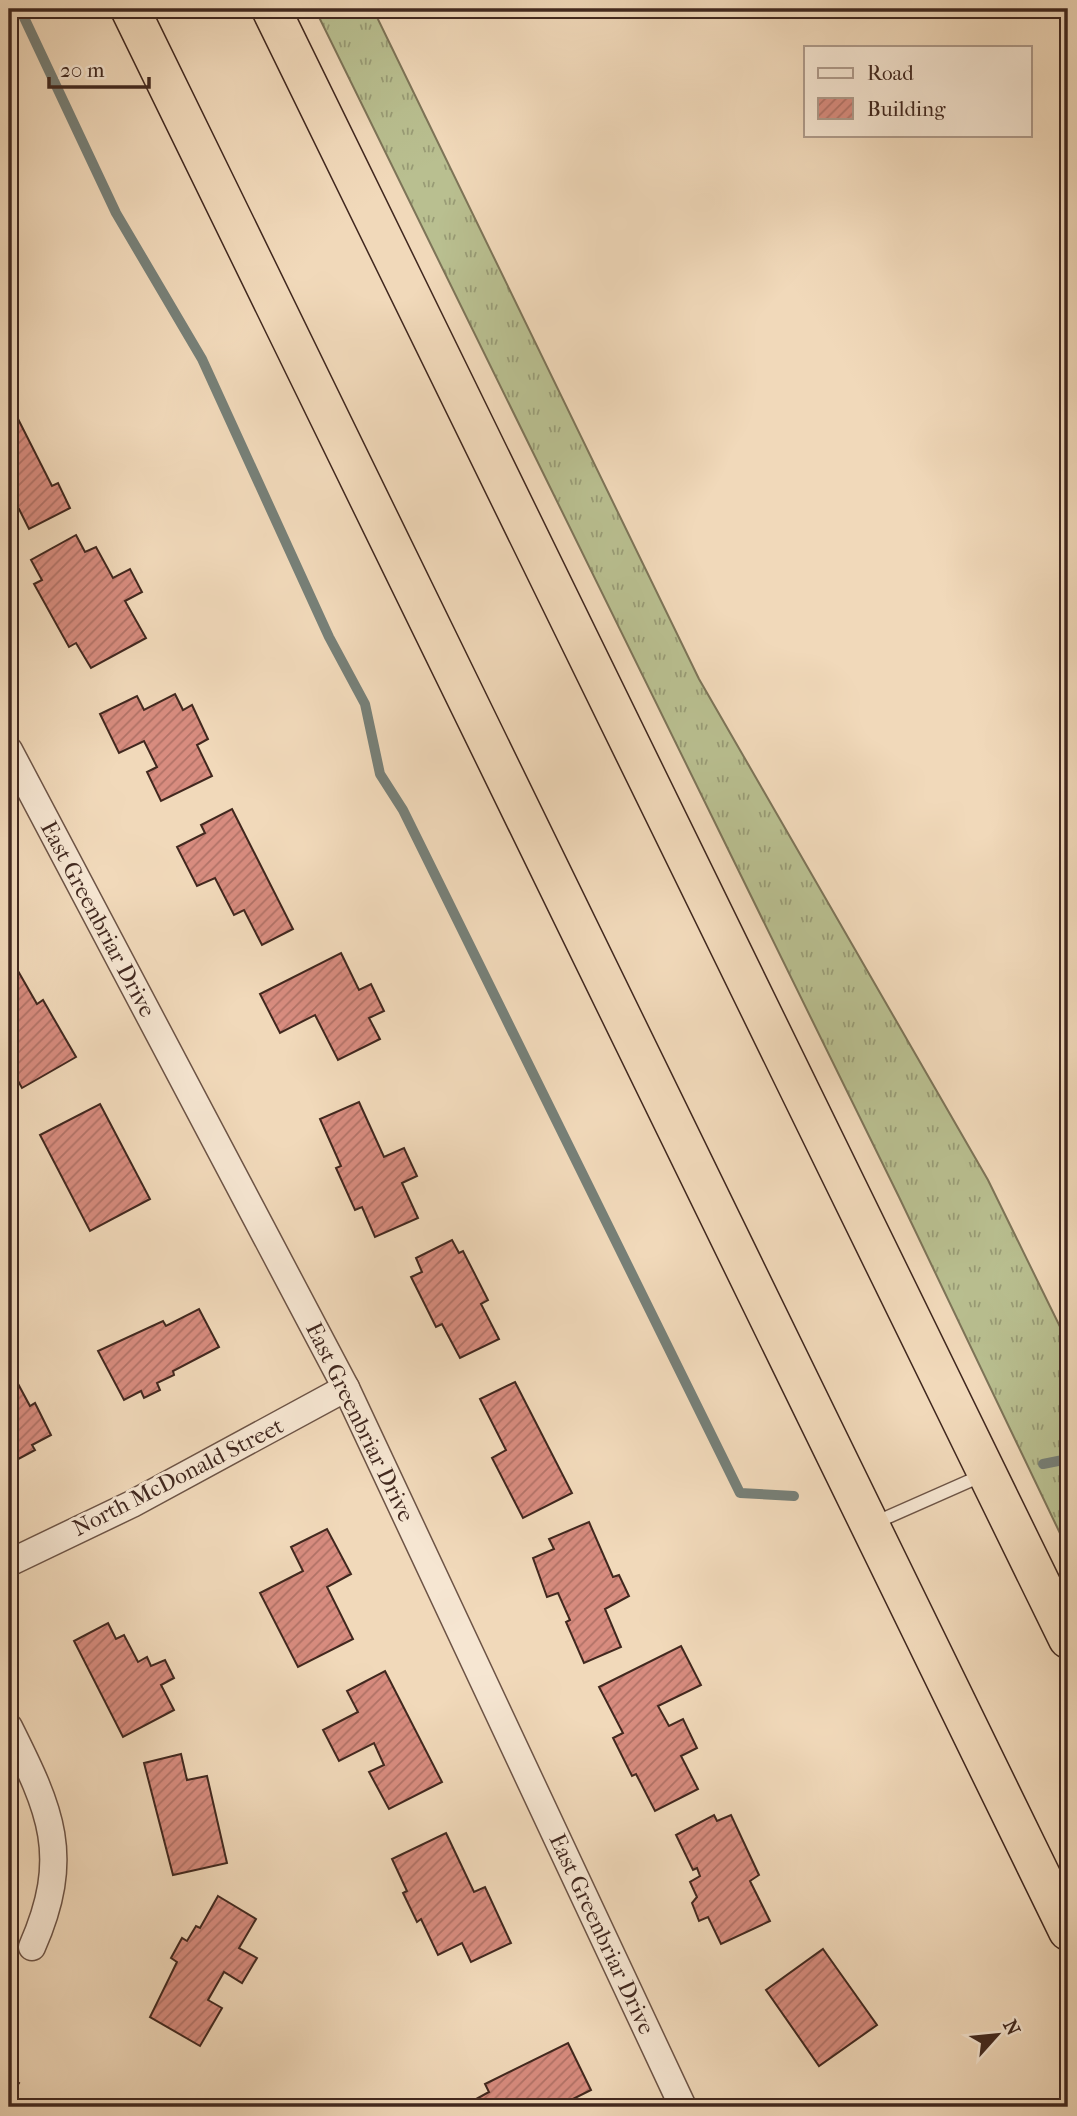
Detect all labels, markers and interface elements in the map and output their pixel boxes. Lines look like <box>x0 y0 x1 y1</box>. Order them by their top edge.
scale bar <box>49 46 149 90</box>
legend <box>804 46 1032 136</box>
text: 20 m <box>60 58 105 82</box>
text: Road <box>867 61 914 85</box>
text: Building <box>867 97 946 121</box>
street label: East Greenbriar Drive <box>35 816 161 1022</box>
street label: East Greenbriar Drive <box>300 1318 420 1526</box>
street label: North McDonald Street <box>68 1412 288 1542</box>
street label: East Greenbriar Drive <box>544 1829 660 2039</box>
north arrow <box>962 2000 1032 2070</box>
text: N <box>998 2016 1025 2040</box>

